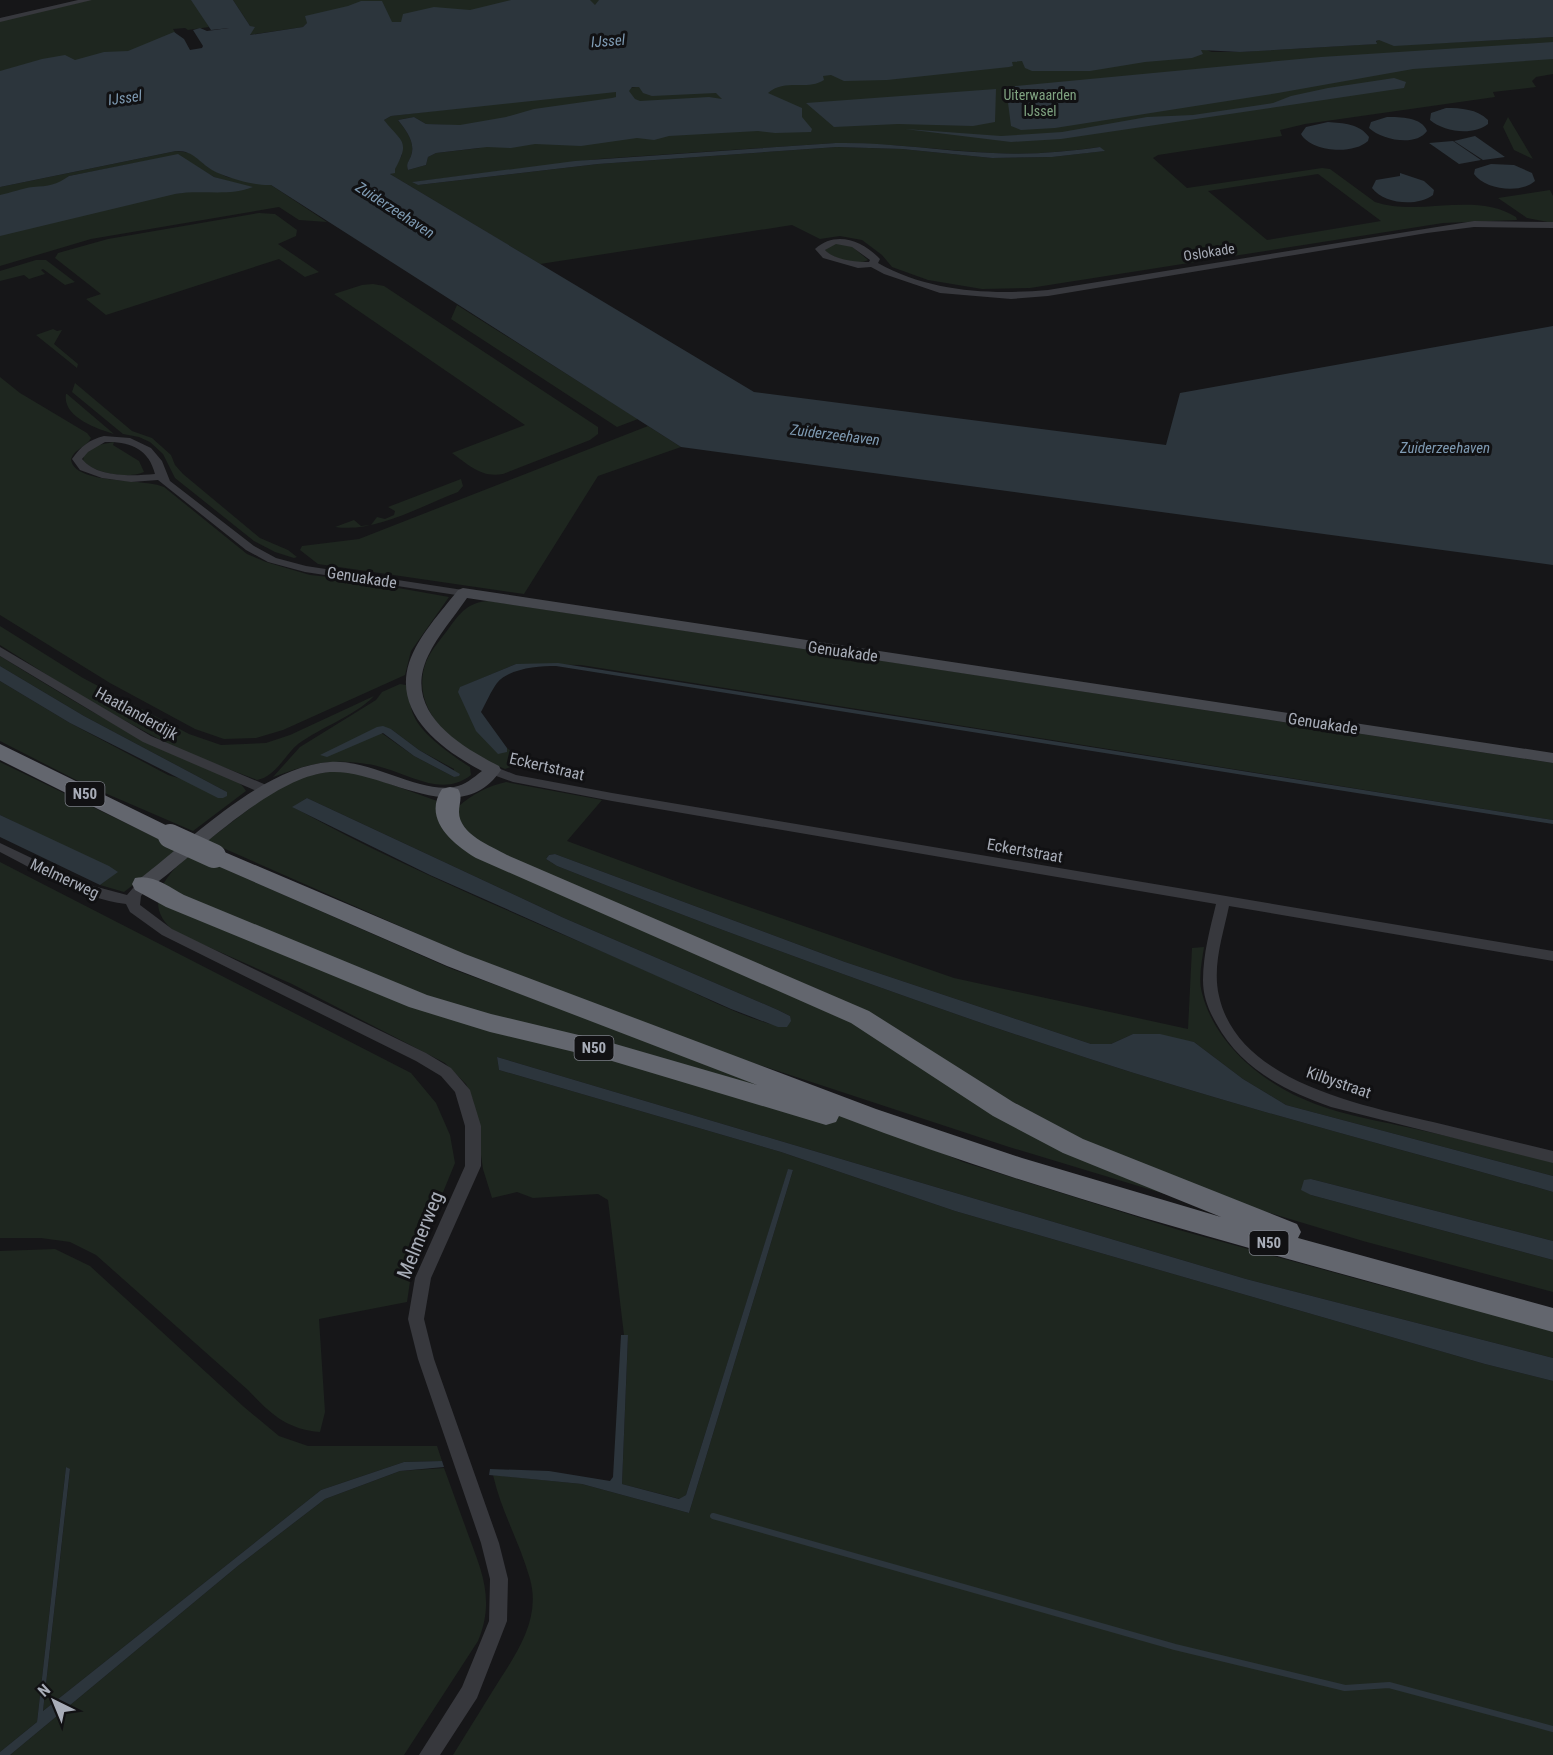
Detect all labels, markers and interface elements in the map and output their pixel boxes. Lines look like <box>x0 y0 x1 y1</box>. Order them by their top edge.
water label: IJssel <box>590 31 626 51</box>
water label: IJssel <box>107 87 144 109</box>
park label: Uiterwaarden IJssel <box>1003 87 1077 119</box>
water label: Zuiderzeehaven <box>351 177 438 242</box>
street label: Oslokade <box>1182 240 1236 264</box>
water label: Zuiderzeehaven <box>788 420 881 449</box>
water label: Zuiderzeehaven <box>1399 439 1490 457</box>
street label: Genuakade <box>326 563 398 592</box>
street label: Genuakade <box>807 637 879 666</box>
street label: Haatlanderdijk <box>92 683 182 744</box>
street label: Genuakade <box>1287 709 1359 738</box>
street label: Eckertstraat <box>508 749 587 784</box>
road number: N50 <box>66 782 104 806</box>
street label: Eckertstraat <box>986 835 1064 867</box>
street label: Melmerweg <box>27 854 102 903</box>
road number: N50 <box>574 1036 614 1060</box>
street label: Kilbystraat <box>1304 1063 1374 1102</box>
street label: Melmerweg <box>392 1188 448 1282</box>
road number: N50 <box>1250 1231 1288 1255</box>
north arrow <box>24 1671 84 1731</box>
text: N <box>34 1680 54 1701</box>

